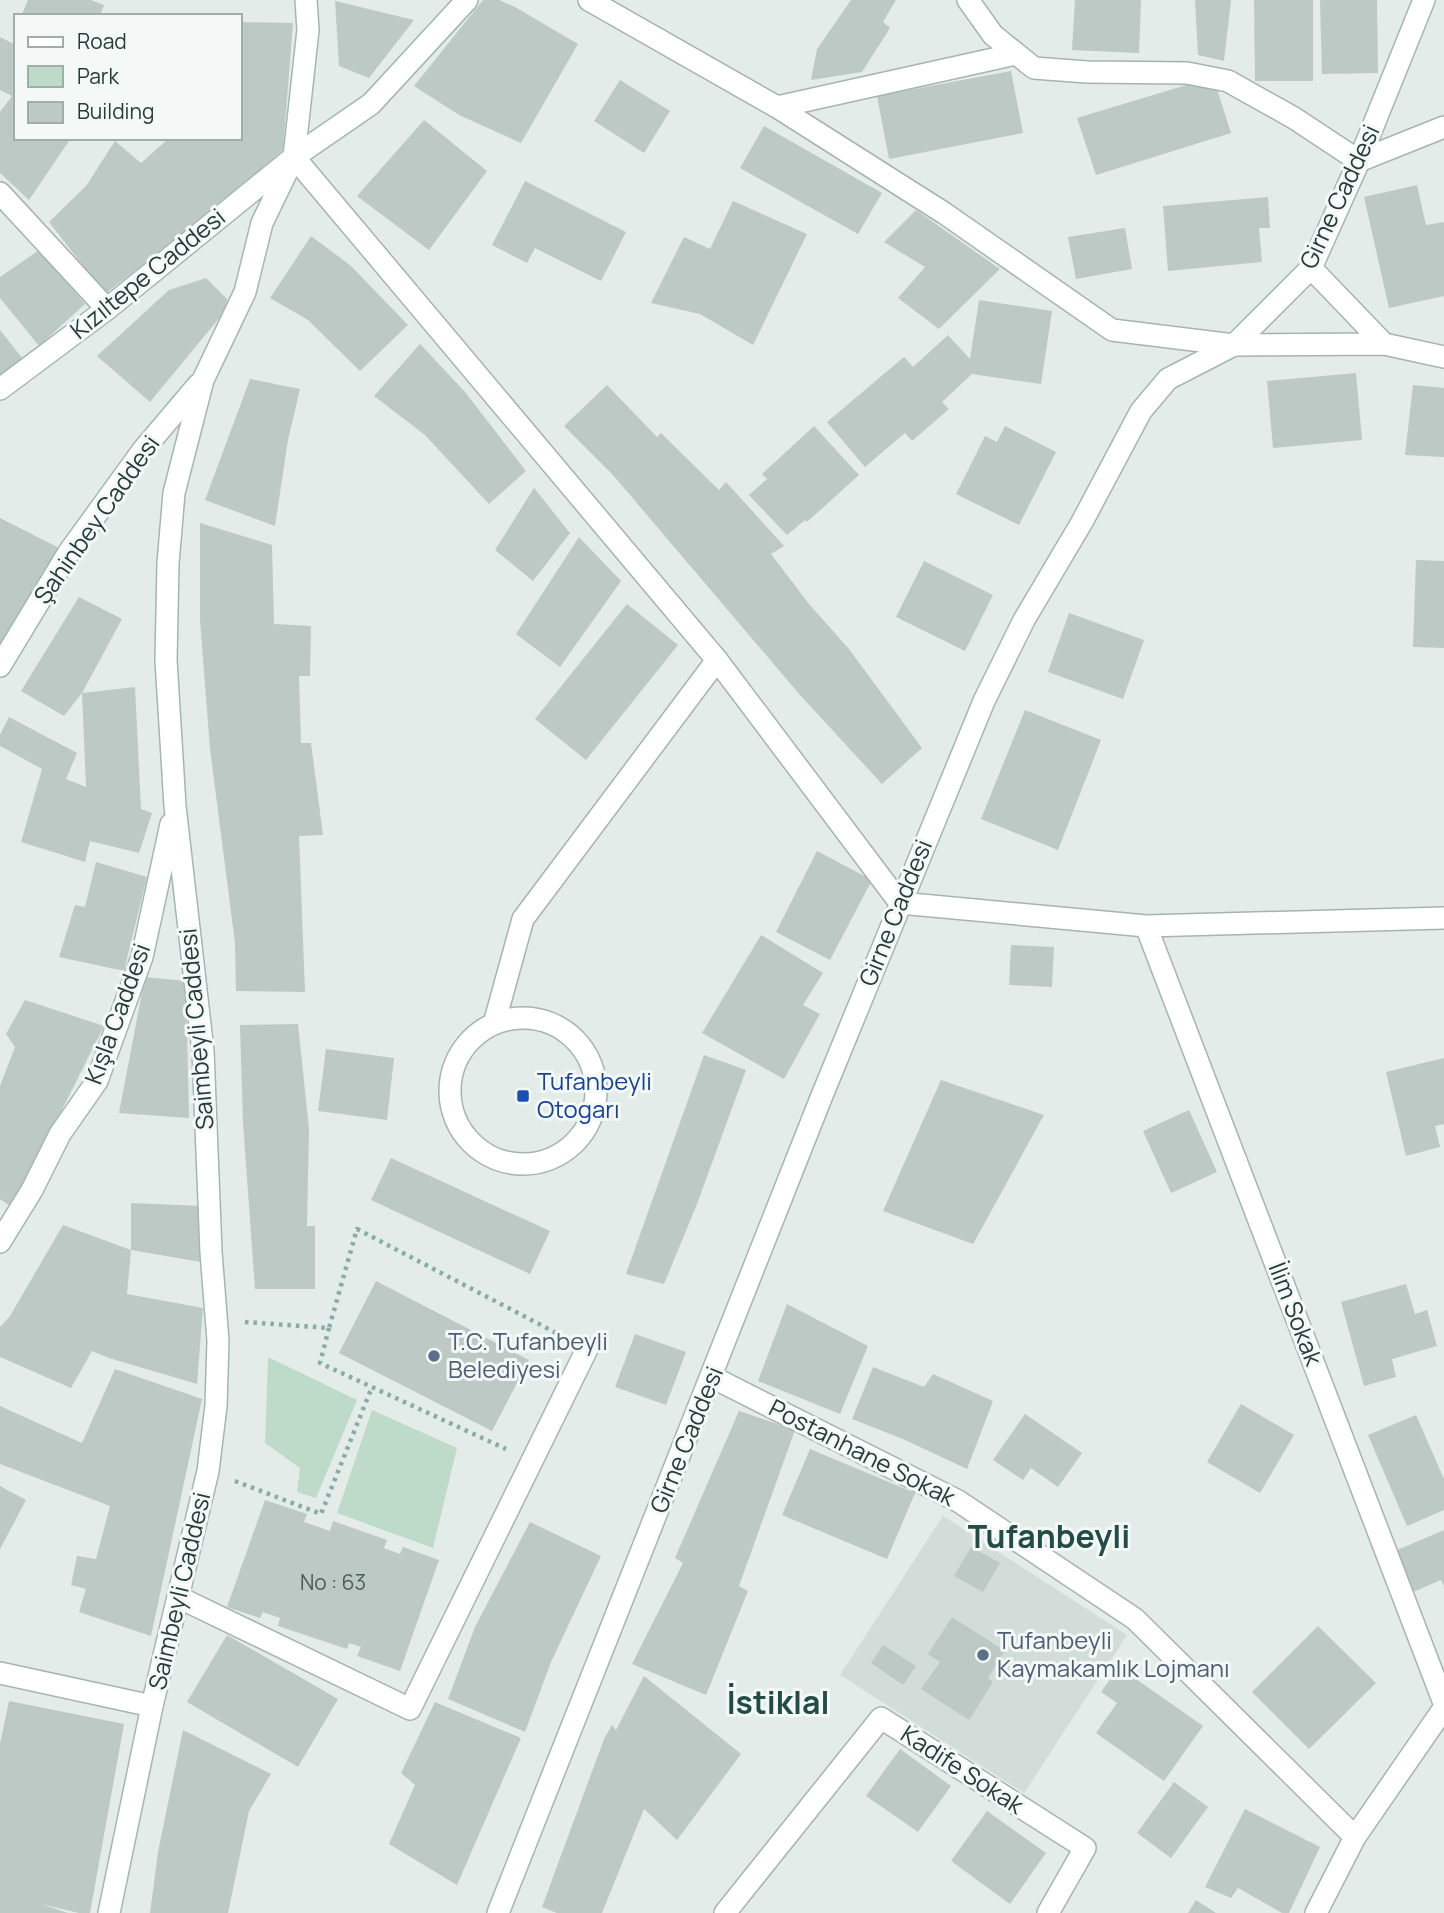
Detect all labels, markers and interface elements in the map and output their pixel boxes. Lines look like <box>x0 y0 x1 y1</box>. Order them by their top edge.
legend <box>14 14 242 140</box>
text: Road <box>77 27 127 55</box>
text: Park <box>77 62 119 90</box>
text: Building <box>77 97 154 125</box>
street label: Girne Caddesi <box>1291 119 1386 274</box>
street label: Kızıltepe Caddesi <box>63 200 232 346</box>
street label: Şahinbey Caddesi <box>25 428 166 610</box>
street label: Girne Caddesi <box>850 834 939 991</box>
street label: Saimbeyli Caddesi <box>170 927 221 1131</box>
street label: Kışla Caddesi <box>76 939 157 1088</box>
place label: Tufanbeyli Otogarı <box>537 1064 652 1125</box>
marker: Tufanbeyli Otogarı <box>515 1088 531 1104</box>
street label: İlim Sokak <box>1262 1257 1332 1371</box>
place label: T.C. Tufanbeyli Belediyesi <box>448 1324 608 1385</box>
marker: T.C. Tufanbeyli Belediyesi <box>426 1348 442 1364</box>
street label: Girne Caddesi <box>641 1361 730 1518</box>
street label: Postanhane Sokak <box>764 1390 962 1513</box>
street label: Saimbeyli Caddesi <box>140 1489 217 1693</box>
district label: Tufanbeyli <box>968 1514 1130 1558</box>
house number: No : 63 <box>300 1568 366 1596</box>
place label: Tufanbeyli Kaymakamlık Lojmanı <box>997 1623 1230 1684</box>
marker: Tufanbeyli Kaymakamlık Lojmanı <box>975 1647 991 1663</box>
district label: İstiklal <box>727 1680 829 1724</box>
street label: Kadife Sokak <box>895 1717 1032 1821</box>

